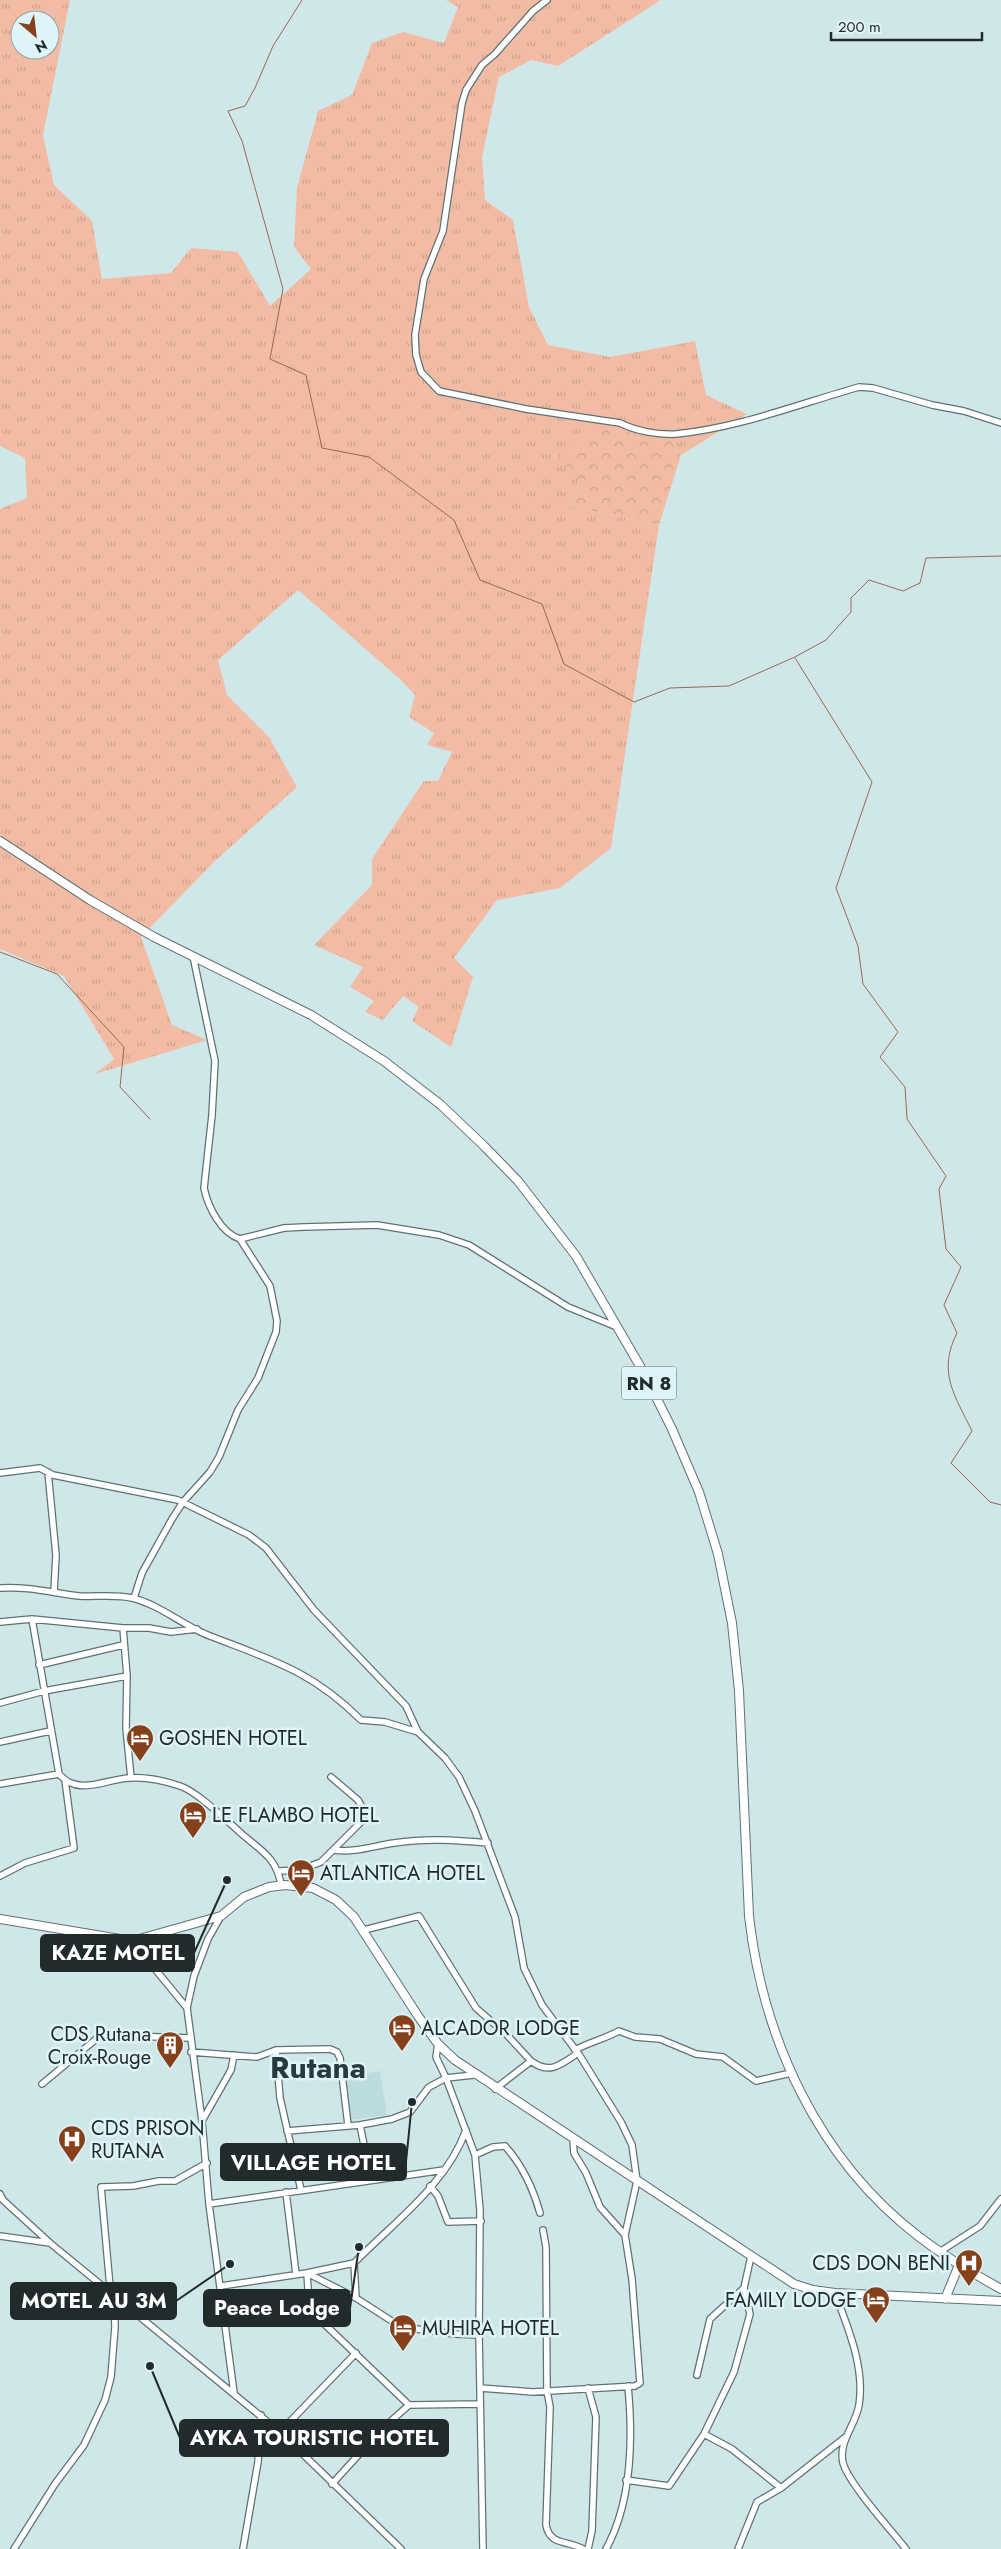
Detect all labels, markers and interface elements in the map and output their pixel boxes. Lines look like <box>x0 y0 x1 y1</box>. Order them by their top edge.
north arrow <box>10 10 60 60</box>
scale bar <box>831 10 982 42</box>
text: 200 m <box>838 16 881 38</box>
text: N <box>31 35 51 58</box>
road number: RN 8 <box>622 1366 676 1400</box>
hotel icon: GOSHEN HOTEL <box>125 1723 155 1762</box>
place label: GOSHEN HOTEL <box>159 1724 307 1753</box>
hotel icon: LE FLAMBO HOTEL <box>178 1800 208 1839</box>
place label: LE FLAMBO HOTEL <box>212 1801 379 1830</box>
hotel icon: ATLANTICA HOTEL <box>286 1858 316 1897</box>
place label: ATLANTICA HOTEL <box>320 1859 485 1888</box>
callout: KAZE MOTEL <box>41 1935 194 1971</box>
text: KAZE MOTEL <box>52 1938 184 1968</box>
hotel icon: ALCADOR LODGE <box>387 2013 417 2052</box>
place label: ALCADOR LODGE <box>421 2014 580 2043</box>
place label: CDS Rutana Croix-Rouge <box>48 2020 151 2072</box>
building icon: CDS Rutana Croix-Rouge <box>155 2030 185 2069</box>
district label: Rutana <box>270 2046 366 2089</box>
place label: CDS PRISON RUTANA <box>91 2114 205 2166</box>
hospital icon: CDS PRISON RUTANA <box>57 2124 87 2163</box>
callout: VILLAGE HOTEL <box>221 2144 406 2180</box>
text: VILLAGE HOTEL <box>230 2148 395 2178</box>
hospital icon: CDS DON BENI <box>954 2248 984 2287</box>
place label: CDS DON BENI <box>812 2249 950 2278</box>
callout: MOTEL AU 3M <box>11 2283 176 2319</box>
hotel icon: FAMILY LODGE <box>861 2285 891 2324</box>
text: MOTEL AU 3M <box>21 2286 167 2316</box>
place label: FAMILY LODGE <box>725 2286 857 2315</box>
callout: Peace Lodge <box>204 2290 350 2326</box>
text: Peace Lodge <box>214 2293 340 2323</box>
hotel icon: MUHIRA HOTEL <box>388 2313 418 2352</box>
place label: MUHIRA HOTEL <box>422 2314 559 2343</box>
callout: AYKA TOURISTIC HOTEL <box>180 2420 448 2456</box>
text: AYKA TOURISTIC HOTEL <box>189 2423 438 2453</box>

